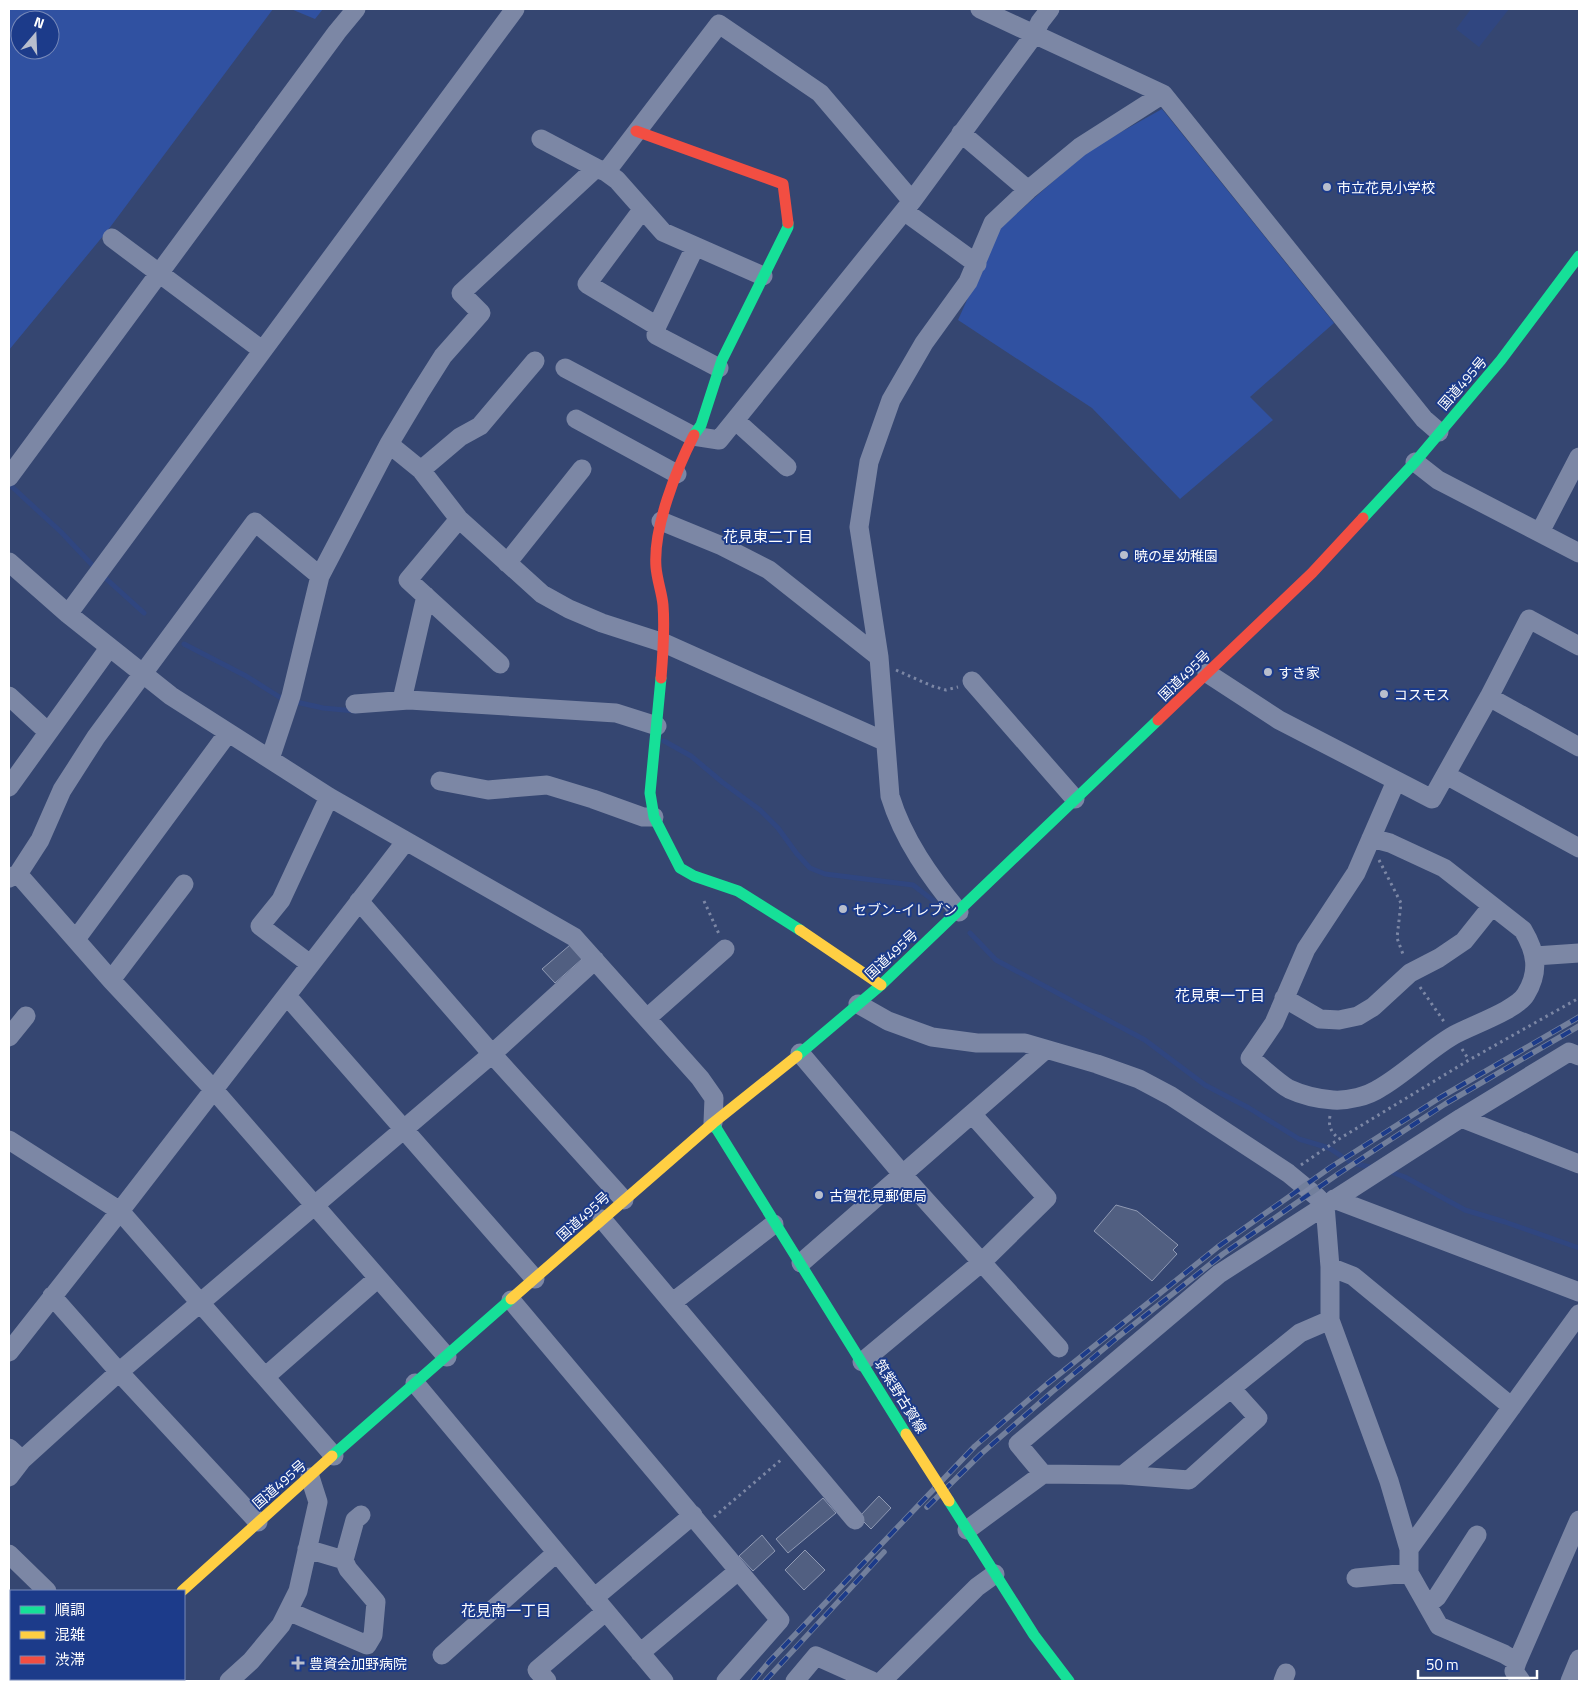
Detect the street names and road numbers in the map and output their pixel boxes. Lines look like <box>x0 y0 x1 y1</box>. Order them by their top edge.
street label: 国道495号 <box>1433 351 1491 415</box>
street label: 国道495号 <box>1153 645 1215 705</box>
street label: 国道495号 <box>860 924 922 984</box>
street label: 国道495号 <box>552 1186 614 1246</box>
street label: 筑紫野古賀線 <box>870 1355 932 1437</box>
street label: 国道495号 <box>247 1455 311 1513</box>

